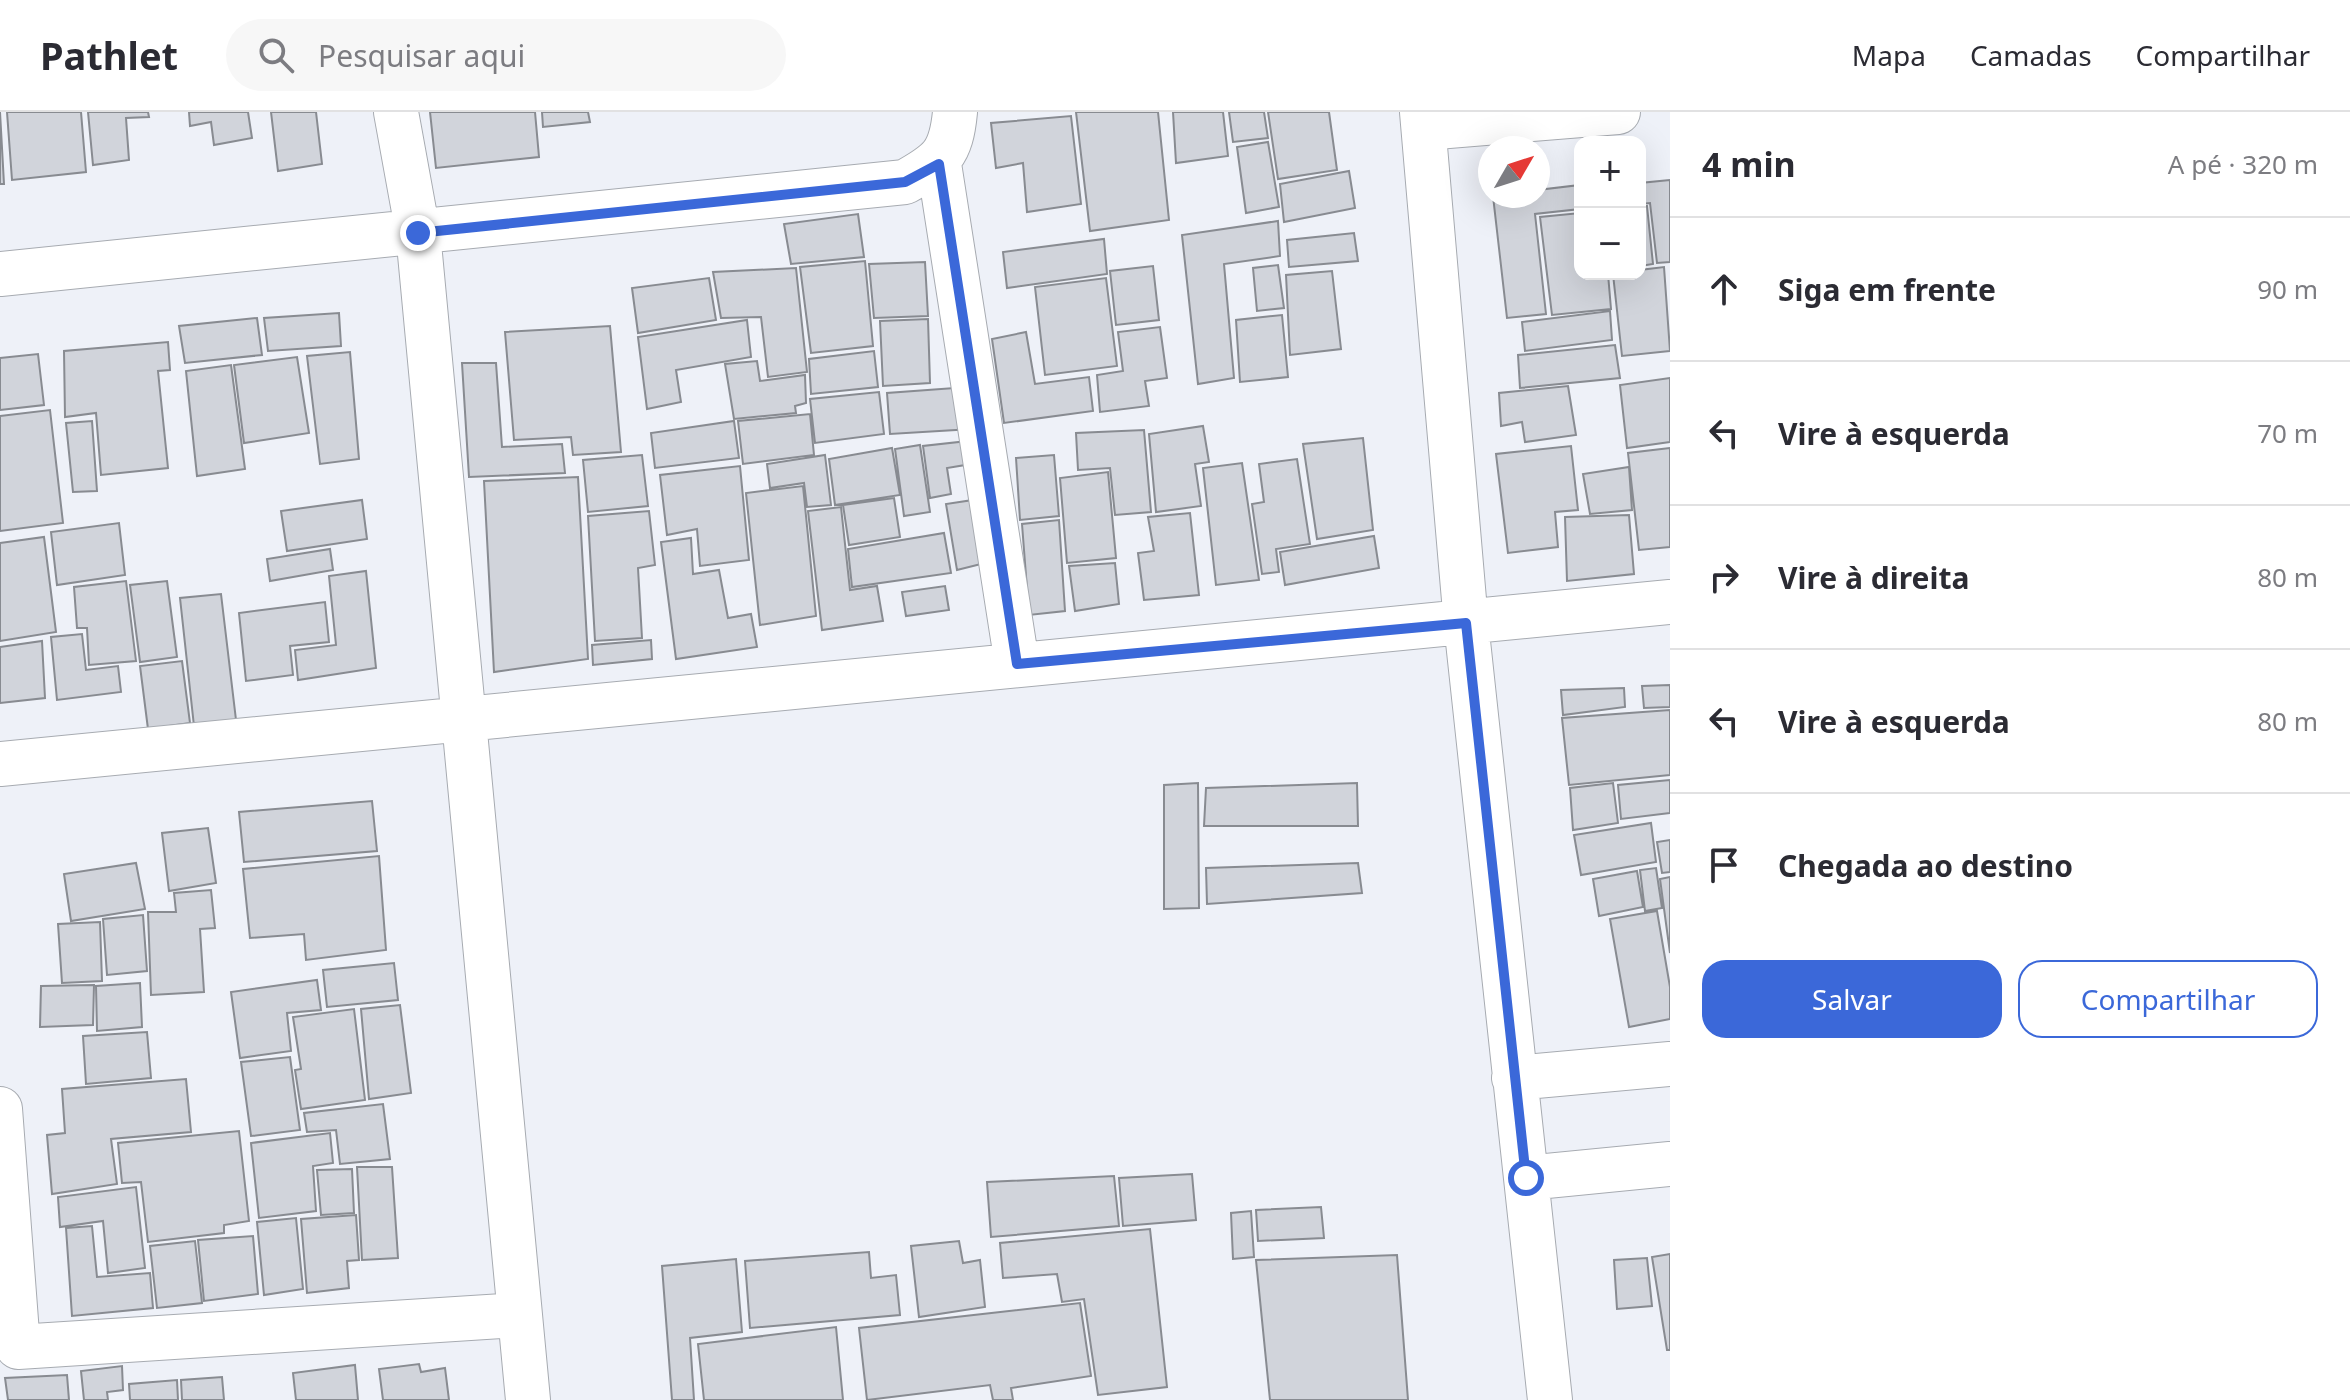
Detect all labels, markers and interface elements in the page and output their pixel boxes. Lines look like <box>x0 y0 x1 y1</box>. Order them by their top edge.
search box <box>226 19 786 91</box>
text: Pathlet <box>40 29 178 81</box>
icon: search <box>254 33 298 77</box>
text: Pesquisar aqui <box>318 35 525 76</box>
text: Mapa <box>1852 36 1926 74</box>
text: Camadas <box>1970 36 2092 74</box>
text: Compartilhar <box>2136 36 2310 74</box>
north arrow <box>1478 136 1550 208</box>
map controls <box>1574 136 1646 280</box>
button: + <box>1574 136 1646 208</box>
text: 4 min <box>1702 141 1796 187</box>
text: A pé · 320 m <box>2168 146 2318 182</box>
button: − <box>1574 208 1646 280</box>
route end <box>400 215 436 251</box>
icon: ahead <box>1702 267 1746 311</box>
text: Siga em frente <box>1778 269 1996 310</box>
text: 90 m <box>2257 271 2318 307</box>
icon: left <box>1702 411 1746 455</box>
text: Vire à esquerda <box>1778 413 2010 454</box>
text: 70 m <box>2257 415 2318 451</box>
icon: right <box>1702 555 1746 599</box>
text: Vire à direita <box>1778 557 1969 598</box>
text: 80 m <box>2257 559 2318 595</box>
icon: left <box>1702 699 1746 743</box>
text: Vire à esquerda <box>1778 701 2010 742</box>
text: 80 m <box>2257 703 2318 739</box>
icon: arrive <box>1702 843 1746 887</box>
text: Chegada ao destino <box>1778 845 2073 886</box>
button: Salvar <box>1702 960 2002 1038</box>
button: Compartilhar <box>2018 960 2318 1038</box>
route start <box>1508 1160 1544 1196</box>

